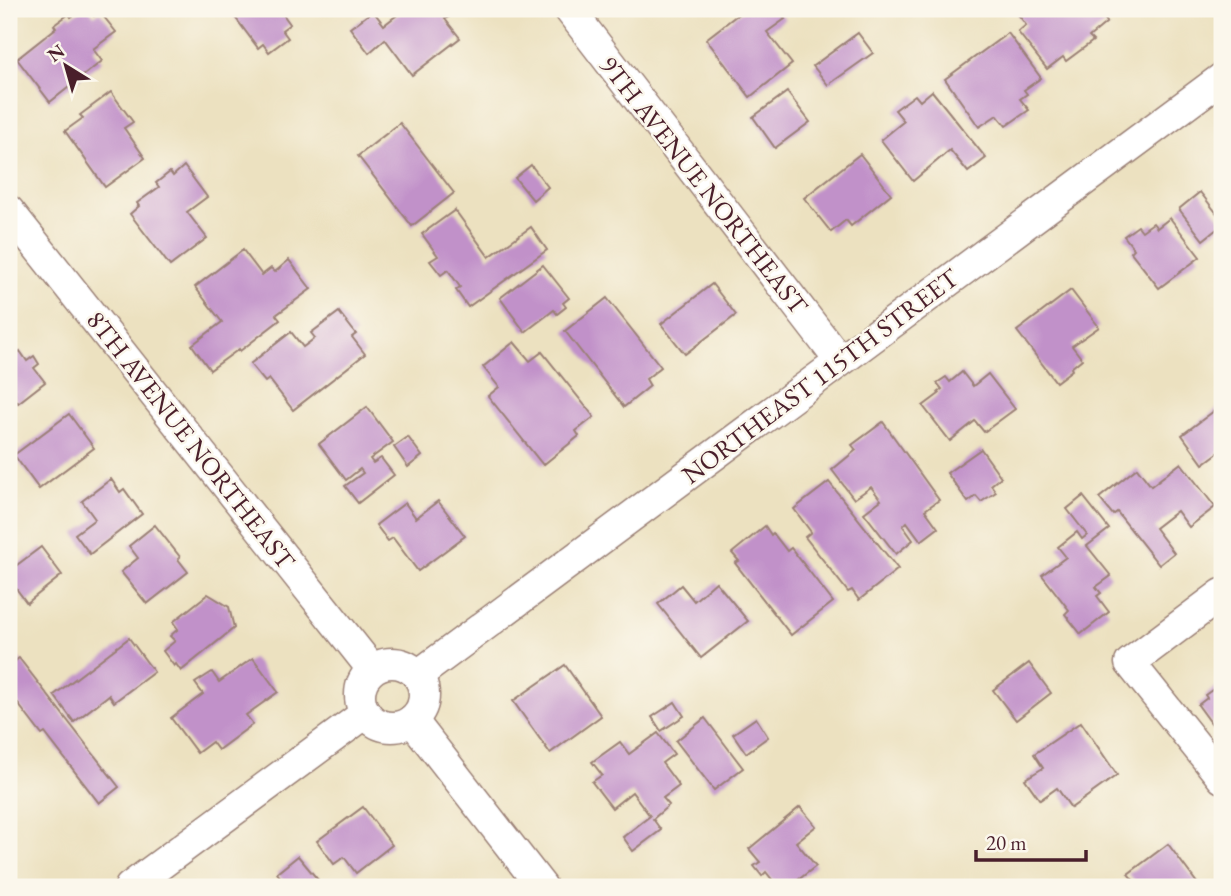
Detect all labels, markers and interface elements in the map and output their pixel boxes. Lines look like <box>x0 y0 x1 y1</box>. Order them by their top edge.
north arrow <box>32 32 102 102</box>
text: N <box>42 38 70 67</box>
street label: 9TH AVENUE NORTHEAST <box>592 49 816 322</box>
street label: NORTHEAST 115TH STREET <box>675 260 966 491</box>
street label: 8TH AVENUE NORTHEAST <box>79 304 303 577</box>
scale bar <box>976 819 1086 863</box>
text: 20 m <box>986 829 1027 856</box>

